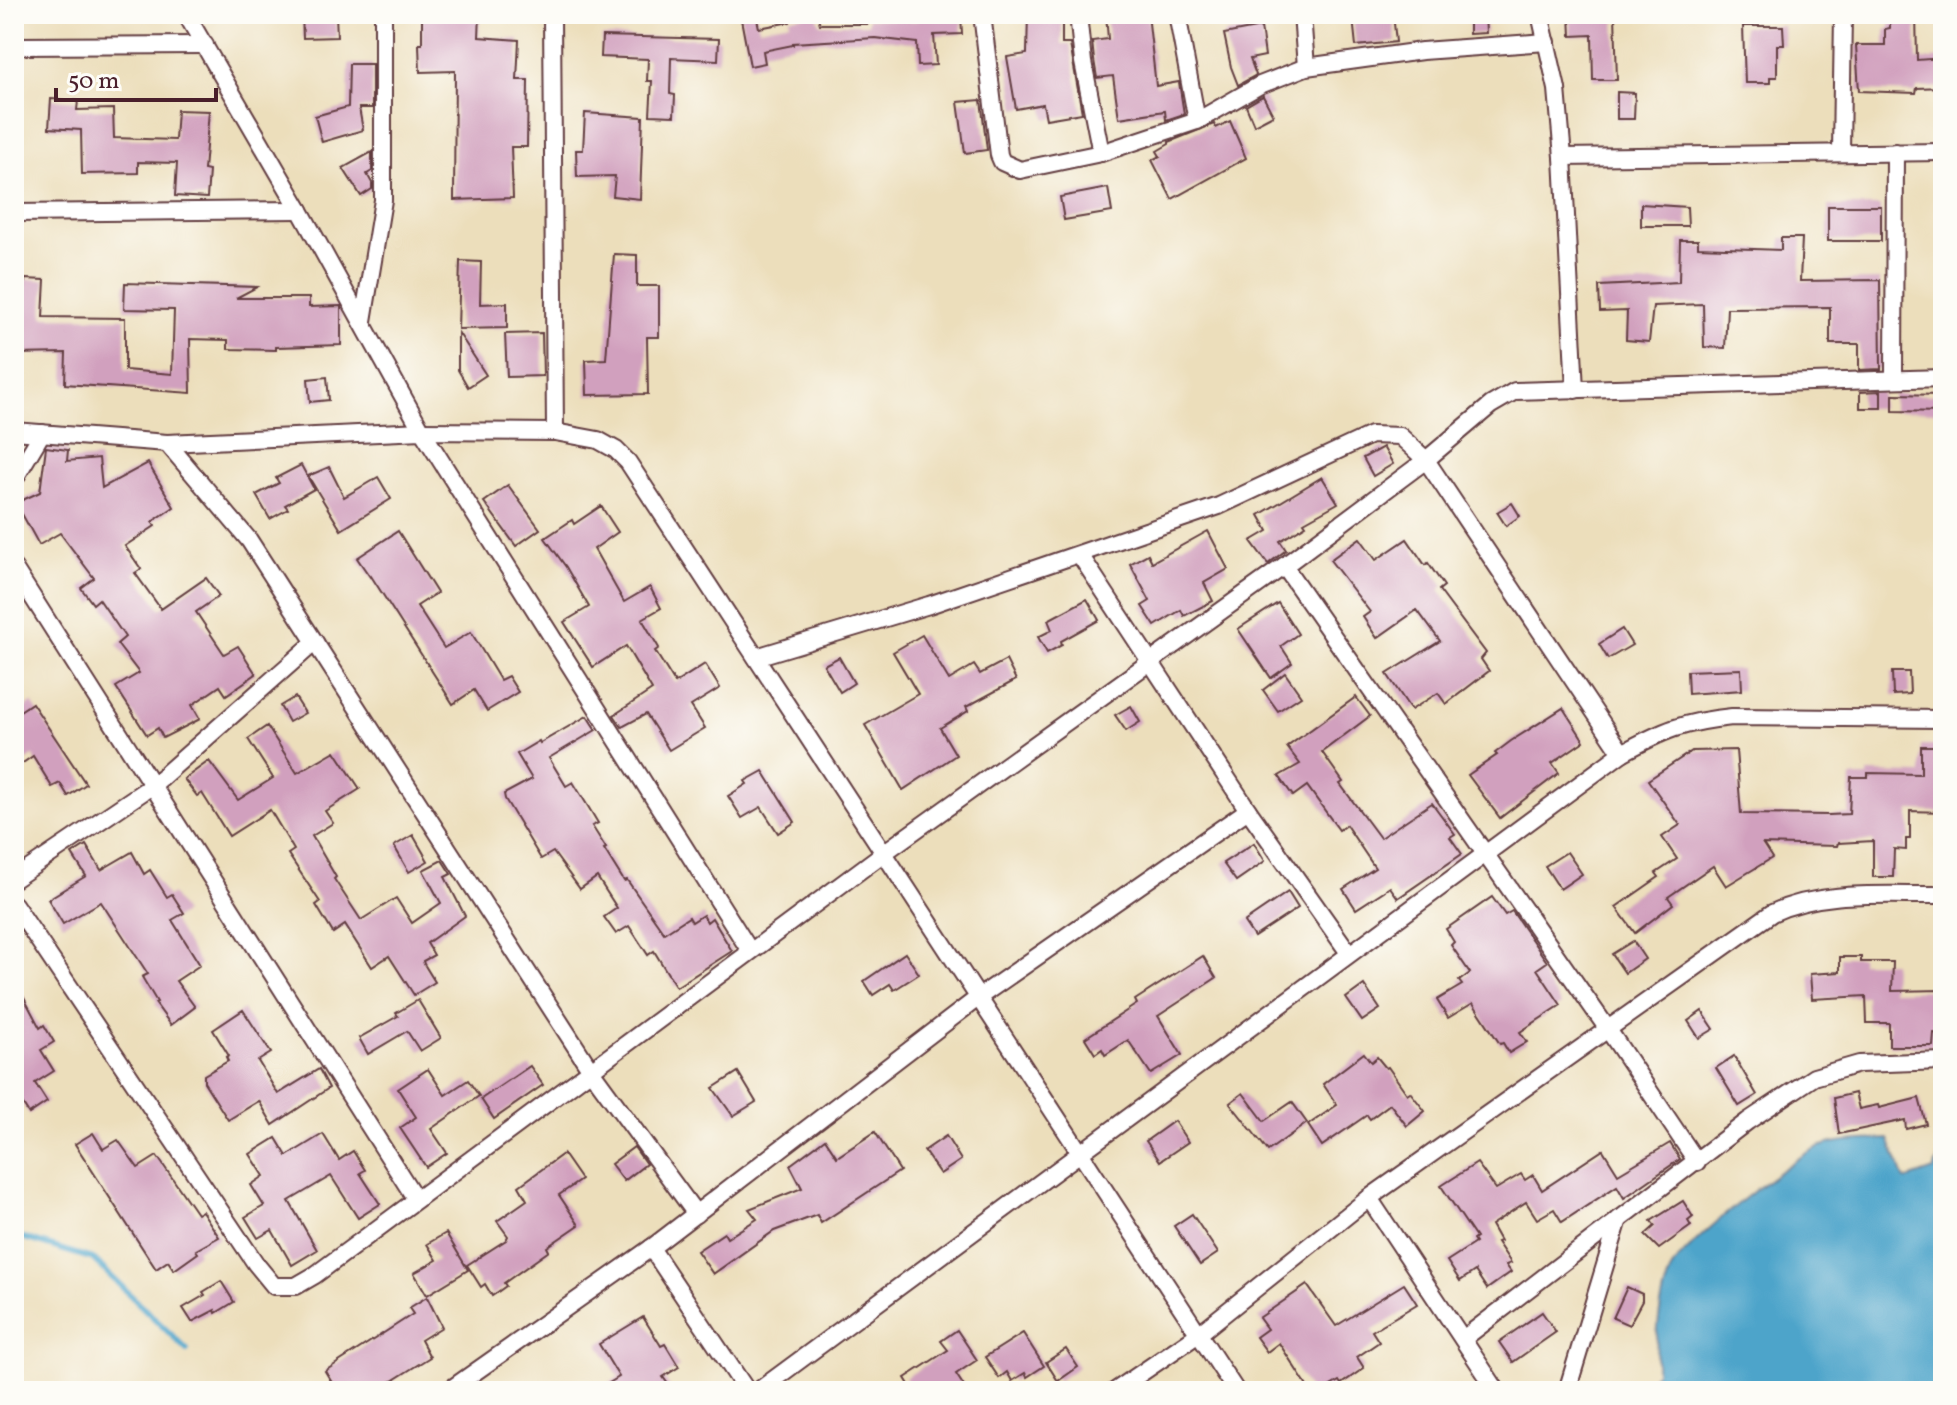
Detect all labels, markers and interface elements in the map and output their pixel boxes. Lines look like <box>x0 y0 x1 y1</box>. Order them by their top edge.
scale bar <box>56 52 216 102</box>
text: 50 m <box>68 65 120 99</box>

